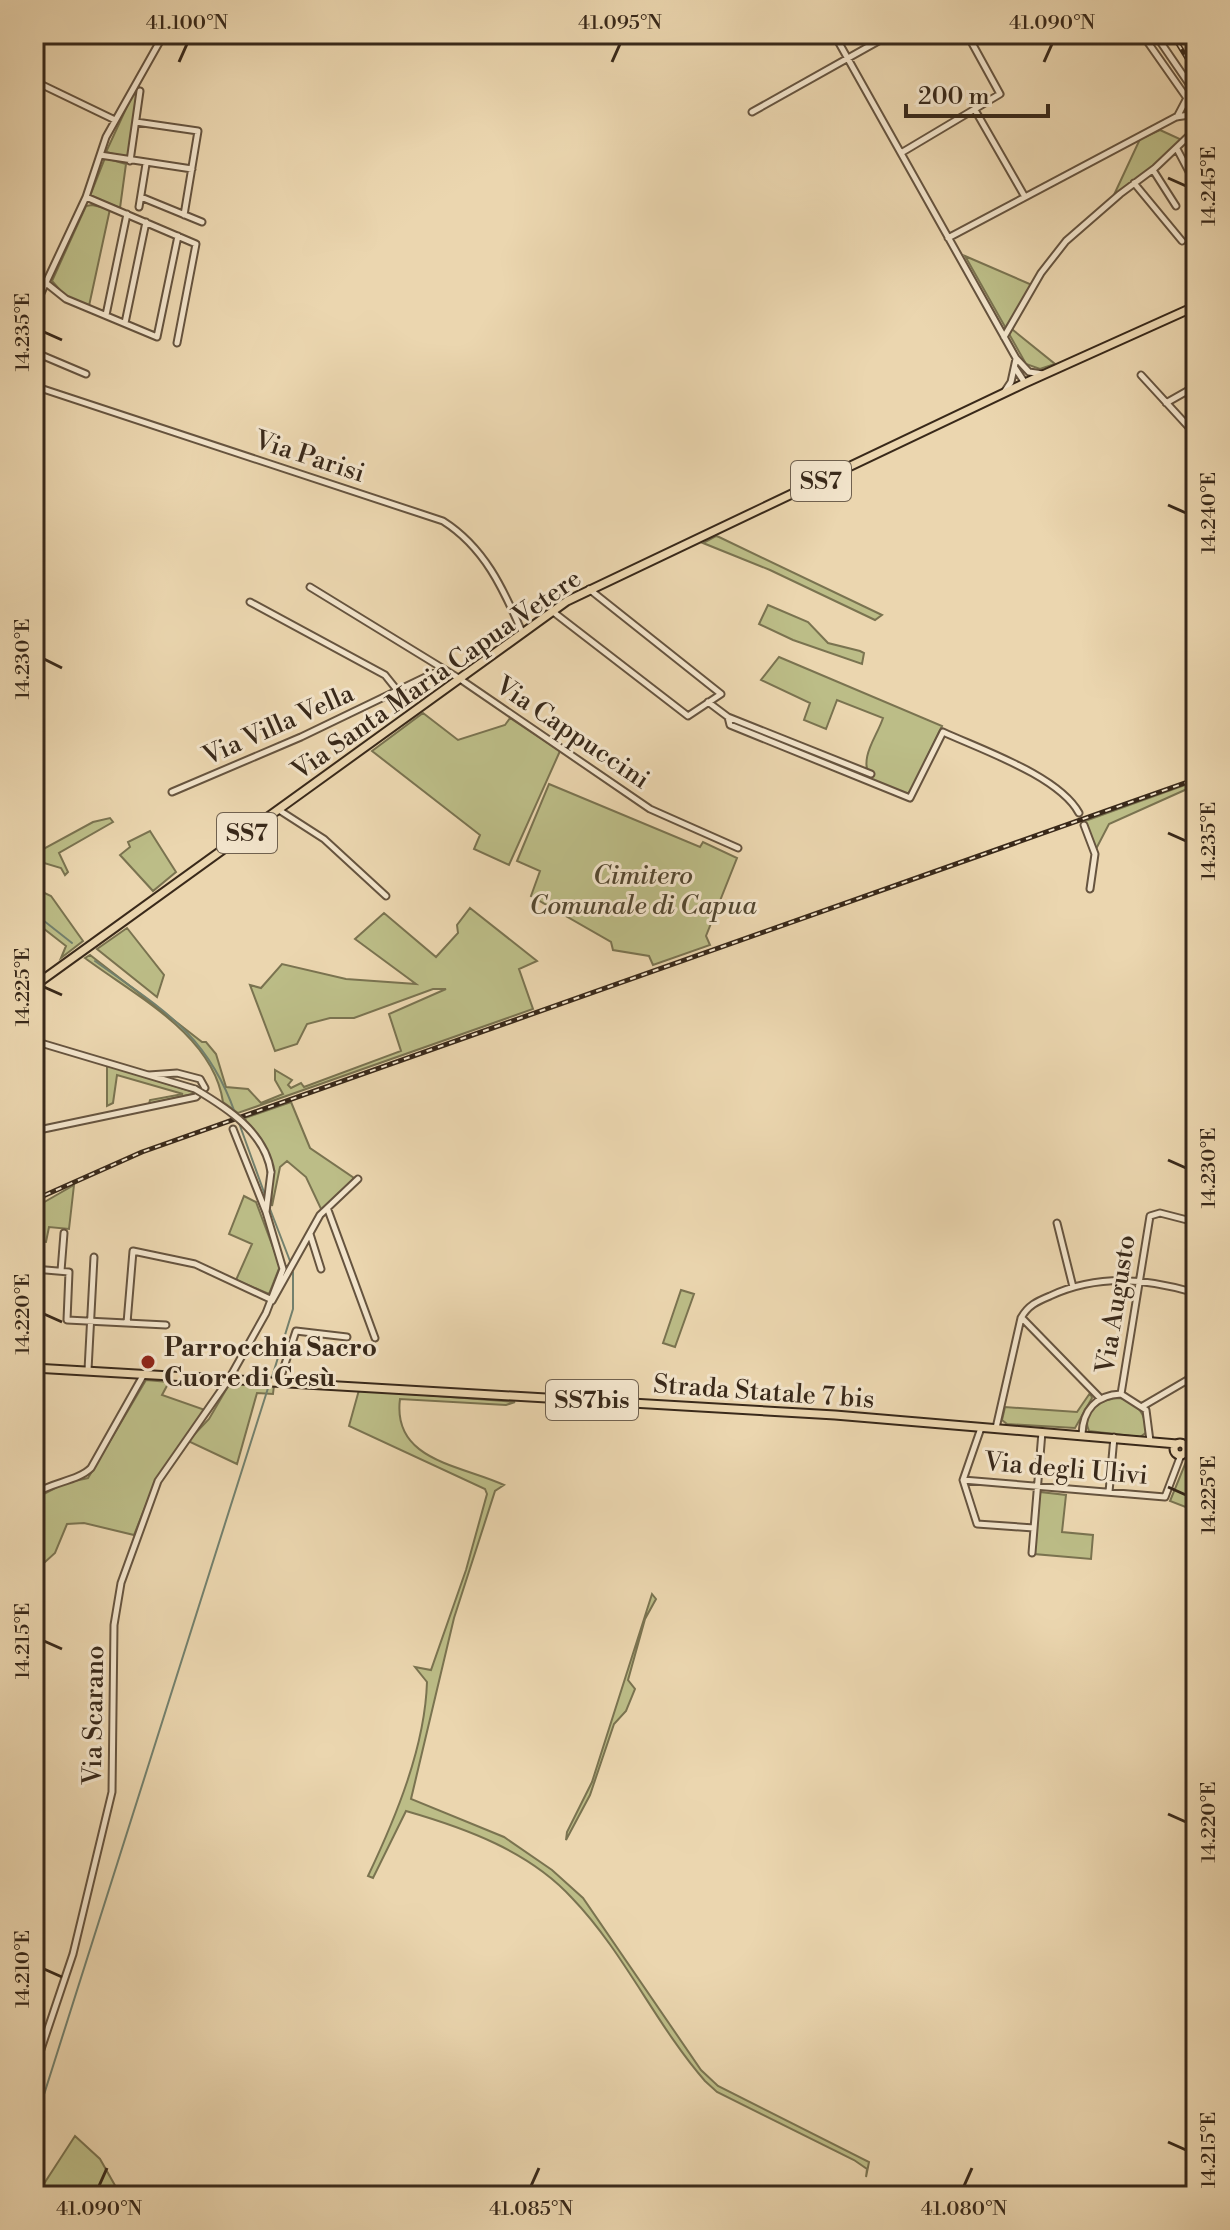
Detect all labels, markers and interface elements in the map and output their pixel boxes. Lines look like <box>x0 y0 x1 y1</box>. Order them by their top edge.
text: 41.100°N <box>146 11 228 36</box>
text: 41.095°N <box>578 11 662 36</box>
text: 41.090°N <box>1009 11 1095 36</box>
scale bar <box>906 68 1048 118</box>
text: 200 m <box>918 82 989 112</box>
text: 14.245°E <box>1197 146 1222 226</box>
text: 14.235°E <box>11 293 36 371</box>
street label: Via Parisi <box>250 424 369 490</box>
road number: SS7 <box>791 461 851 501</box>
text: 14.240°E <box>1197 472 1222 554</box>
street label: Via Santa Maria Capua Vetere <box>285 562 587 788</box>
text: 14.230°E <box>11 618 36 700</box>
street label: Via Cappuccini <box>488 669 656 796</box>
street label: Via Villa Vella <box>197 677 360 773</box>
text: 14.235°E <box>1197 802 1222 880</box>
road number: SS7 <box>217 813 277 853</box>
park label: Cimitero Comunale di Capua <box>529 860 757 922</box>
text: 14.225°E <box>11 947 36 1027</box>
text: 14.230°E <box>1197 1127 1222 1209</box>
street label: Via Augusto <box>1089 1232 1143 1377</box>
text: 14.220°E <box>11 1273 36 1355</box>
place label: Parrocchia Sacro Cuore di Gesù <box>164 1332 377 1394</box>
marker: Parrocchia Sacro Cuore di Gesù <box>139 1353 157 1371</box>
street label: Strada Statale 7 bis <box>652 1368 876 1416</box>
road number: SS7bis <box>546 1380 638 1420</box>
street label: Via degli Ulivi <box>982 1446 1149 1492</box>
text: 14.225°E <box>1197 1455 1222 1535</box>
text: 14.215°E <box>11 1603 36 1679</box>
street label: Via Scarano <box>77 1645 111 1786</box>
text: 14.220°E <box>1197 1781 1222 1863</box>
text: 14.210°E <box>11 1930 36 2008</box>
text: 14.215°E <box>1197 2112 1222 2188</box>
text: 41.090°N <box>56 2197 142 2222</box>
text: 41.085°N <box>489 2197 573 2222</box>
text: 41.080°N <box>921 2197 1007 2222</box>

